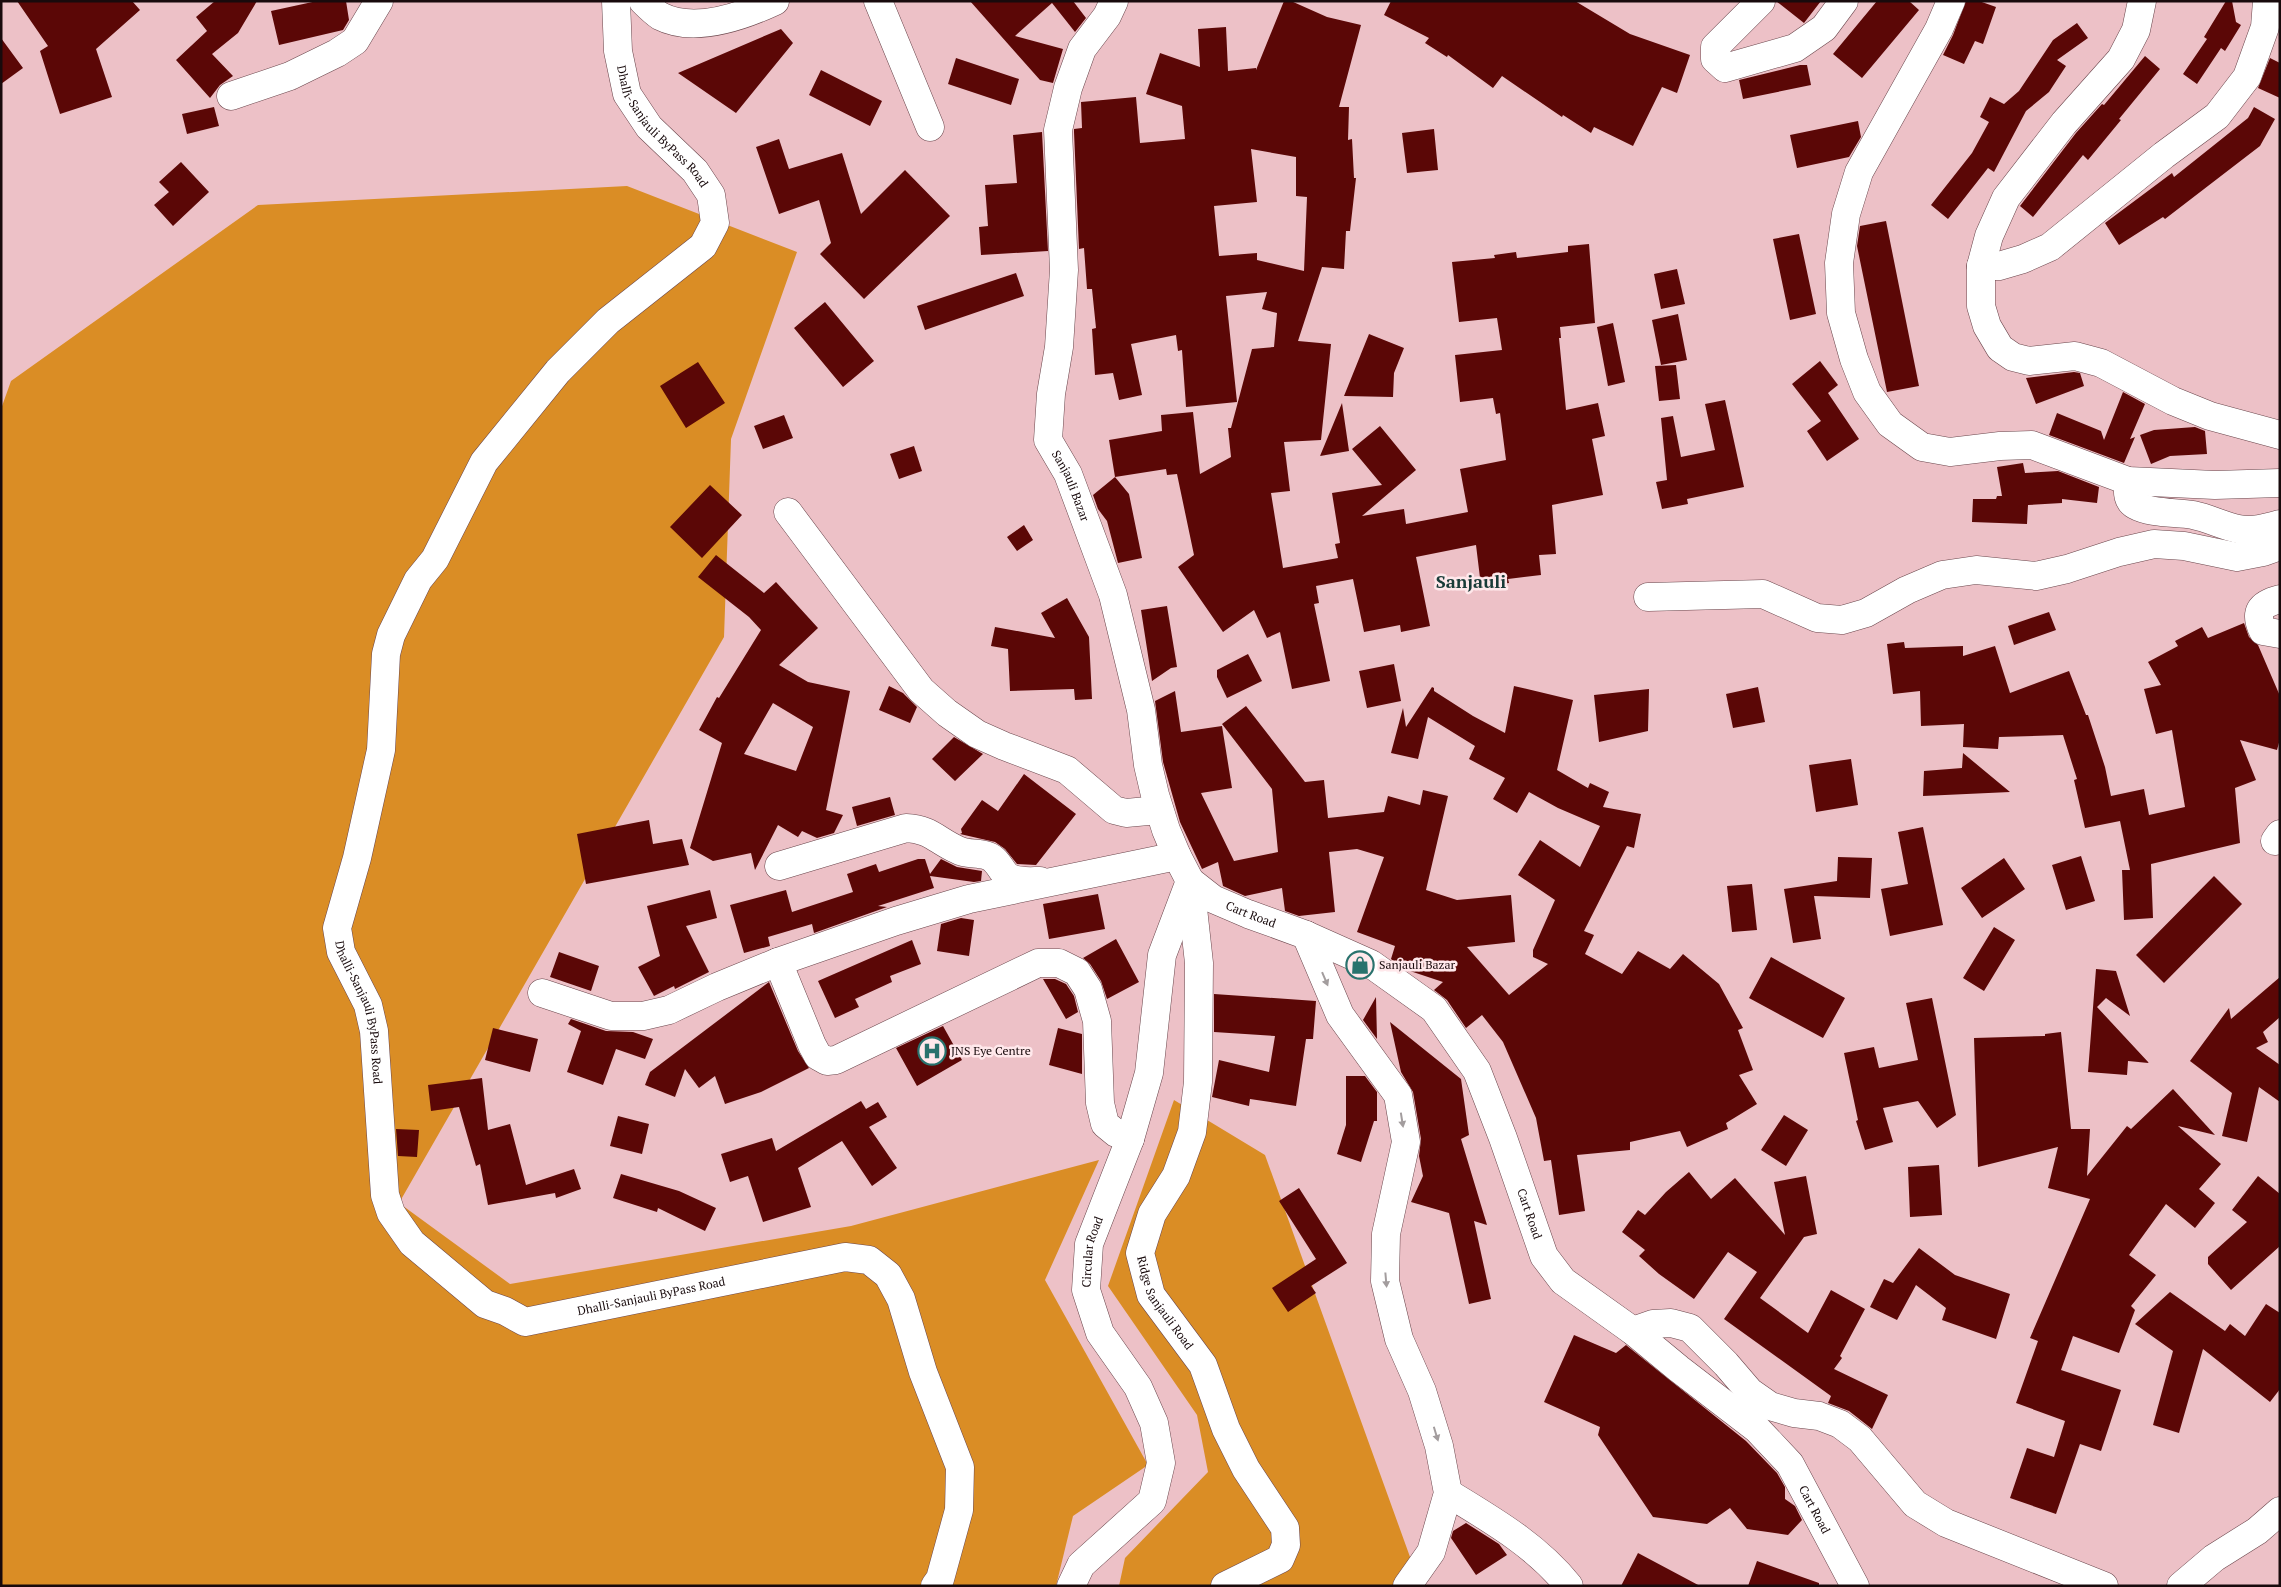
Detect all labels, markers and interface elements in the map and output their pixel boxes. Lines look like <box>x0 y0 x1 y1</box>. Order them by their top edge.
street label: Dhalli-Sanjauli ByPass Road <box>614 64 712 190</box>
street label: Sanjauli Bazar <box>1049 447 1093 524</box>
district label: Sanjauli <box>1436 569 1506 593</box>
street label: Cart Road <box>1224 897 1278 931</box>
street label: Dhalli-Sanjauli ByPass Road <box>332 940 386 1085</box>
shop icon: Sanjauli Bazar <box>1345 950 1375 980</box>
place label: Sanjauli Bazar <box>1379 957 1456 972</box>
one-way arrow <box>1322 972 1330 986</box>
hospital icon: JNS Eye Centre <box>917 1036 947 1066</box>
place label: JNS Eye Centre <box>951 1043 1031 1058</box>
one-way arrow <box>1399 1112 1407 1128</box>
street label: Cart Road <box>1514 1186 1546 1241</box>
street label: Circular Road <box>1078 1214 1106 1288</box>
street label: Ridge Sanjauli Road <box>1134 1254 1197 1353</box>
one-way arrow <box>1383 1272 1391 1288</box>
street label: Dhalli-Sanjauli ByPass Road <box>576 1273 727 1318</box>
one-way arrow <box>1432 1426 1440 1441</box>
street label: Cart Road <box>1796 1483 1834 1536</box>

